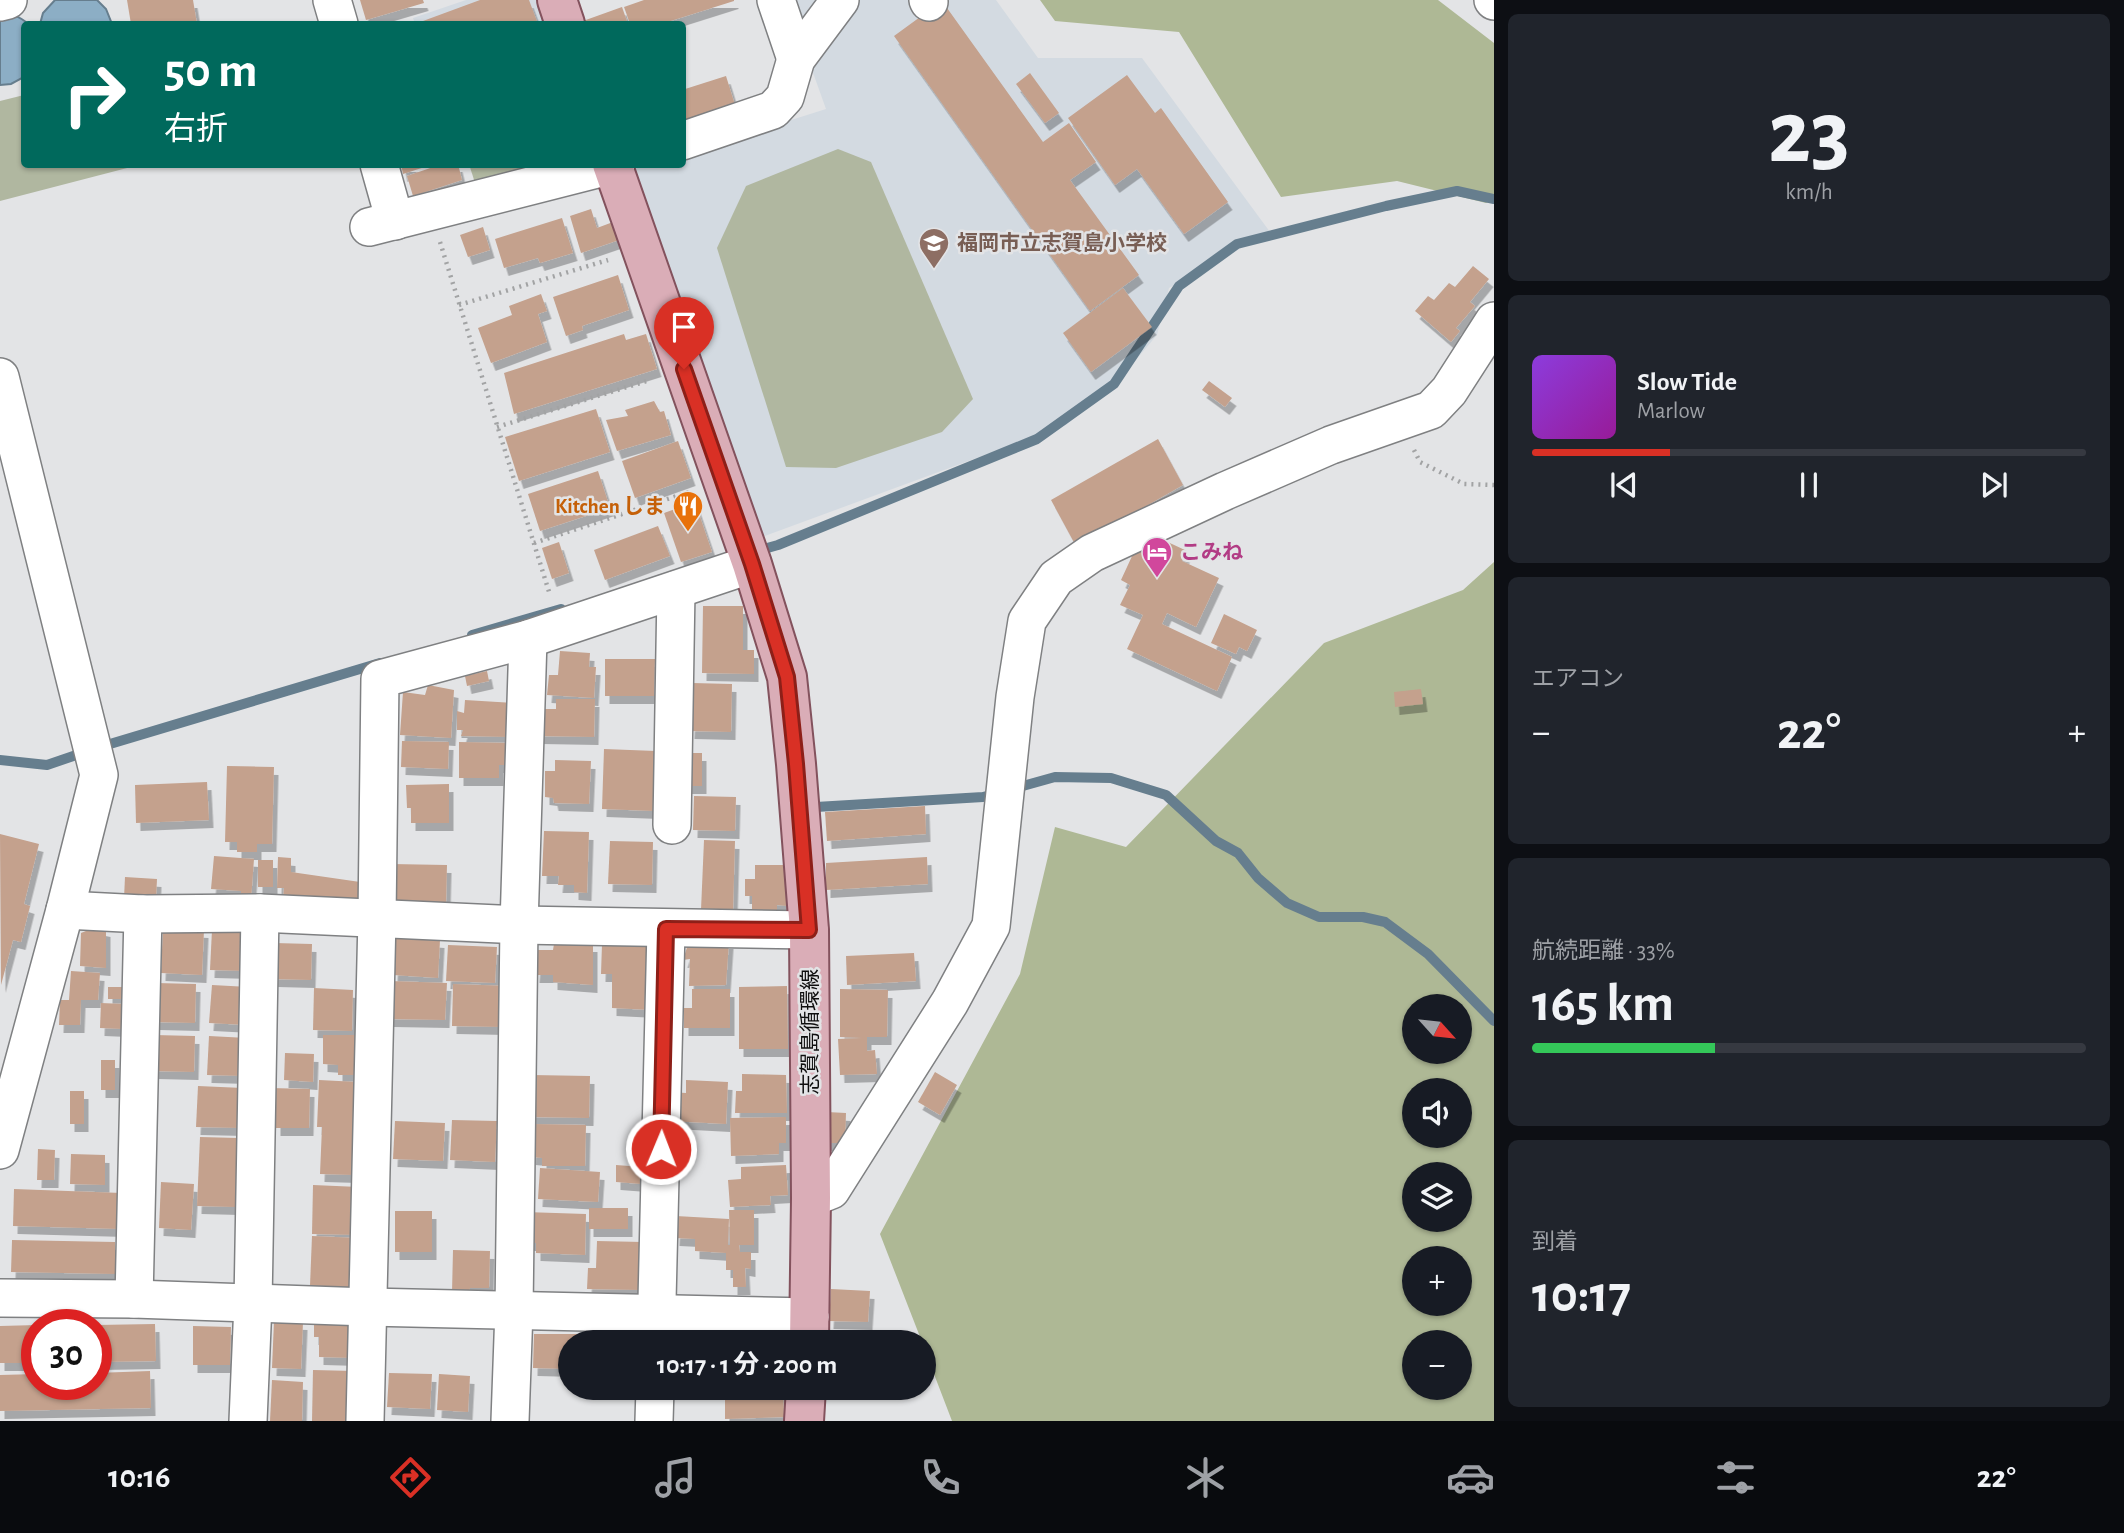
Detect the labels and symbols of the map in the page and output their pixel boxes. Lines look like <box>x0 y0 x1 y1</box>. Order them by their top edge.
school or university icon: 福岡市立志賀島小学校 <box>917 226 951 270</box>
place label: 福岡市立志賀島小学校 <box>957 232 1167 254</box>
pin <box>654 297 714 369</box>
restaurant icon: Kitchen しま <box>671 489 705 533</box>
place label: Kitchen しま <box>555 495 665 517</box>
hotel icon: こみね <box>1140 535 1174 579</box>
place label: こみね <box>1180 541 1243 563</box>
street label: 志賀島循環線 <box>799 969 821 1095</box>
north arrow <box>1402 994 1472 1064</box>
position arrow <box>624 1112 698 1186</box>
speed limit sign: 30 <box>21 1309 112 1400</box>

